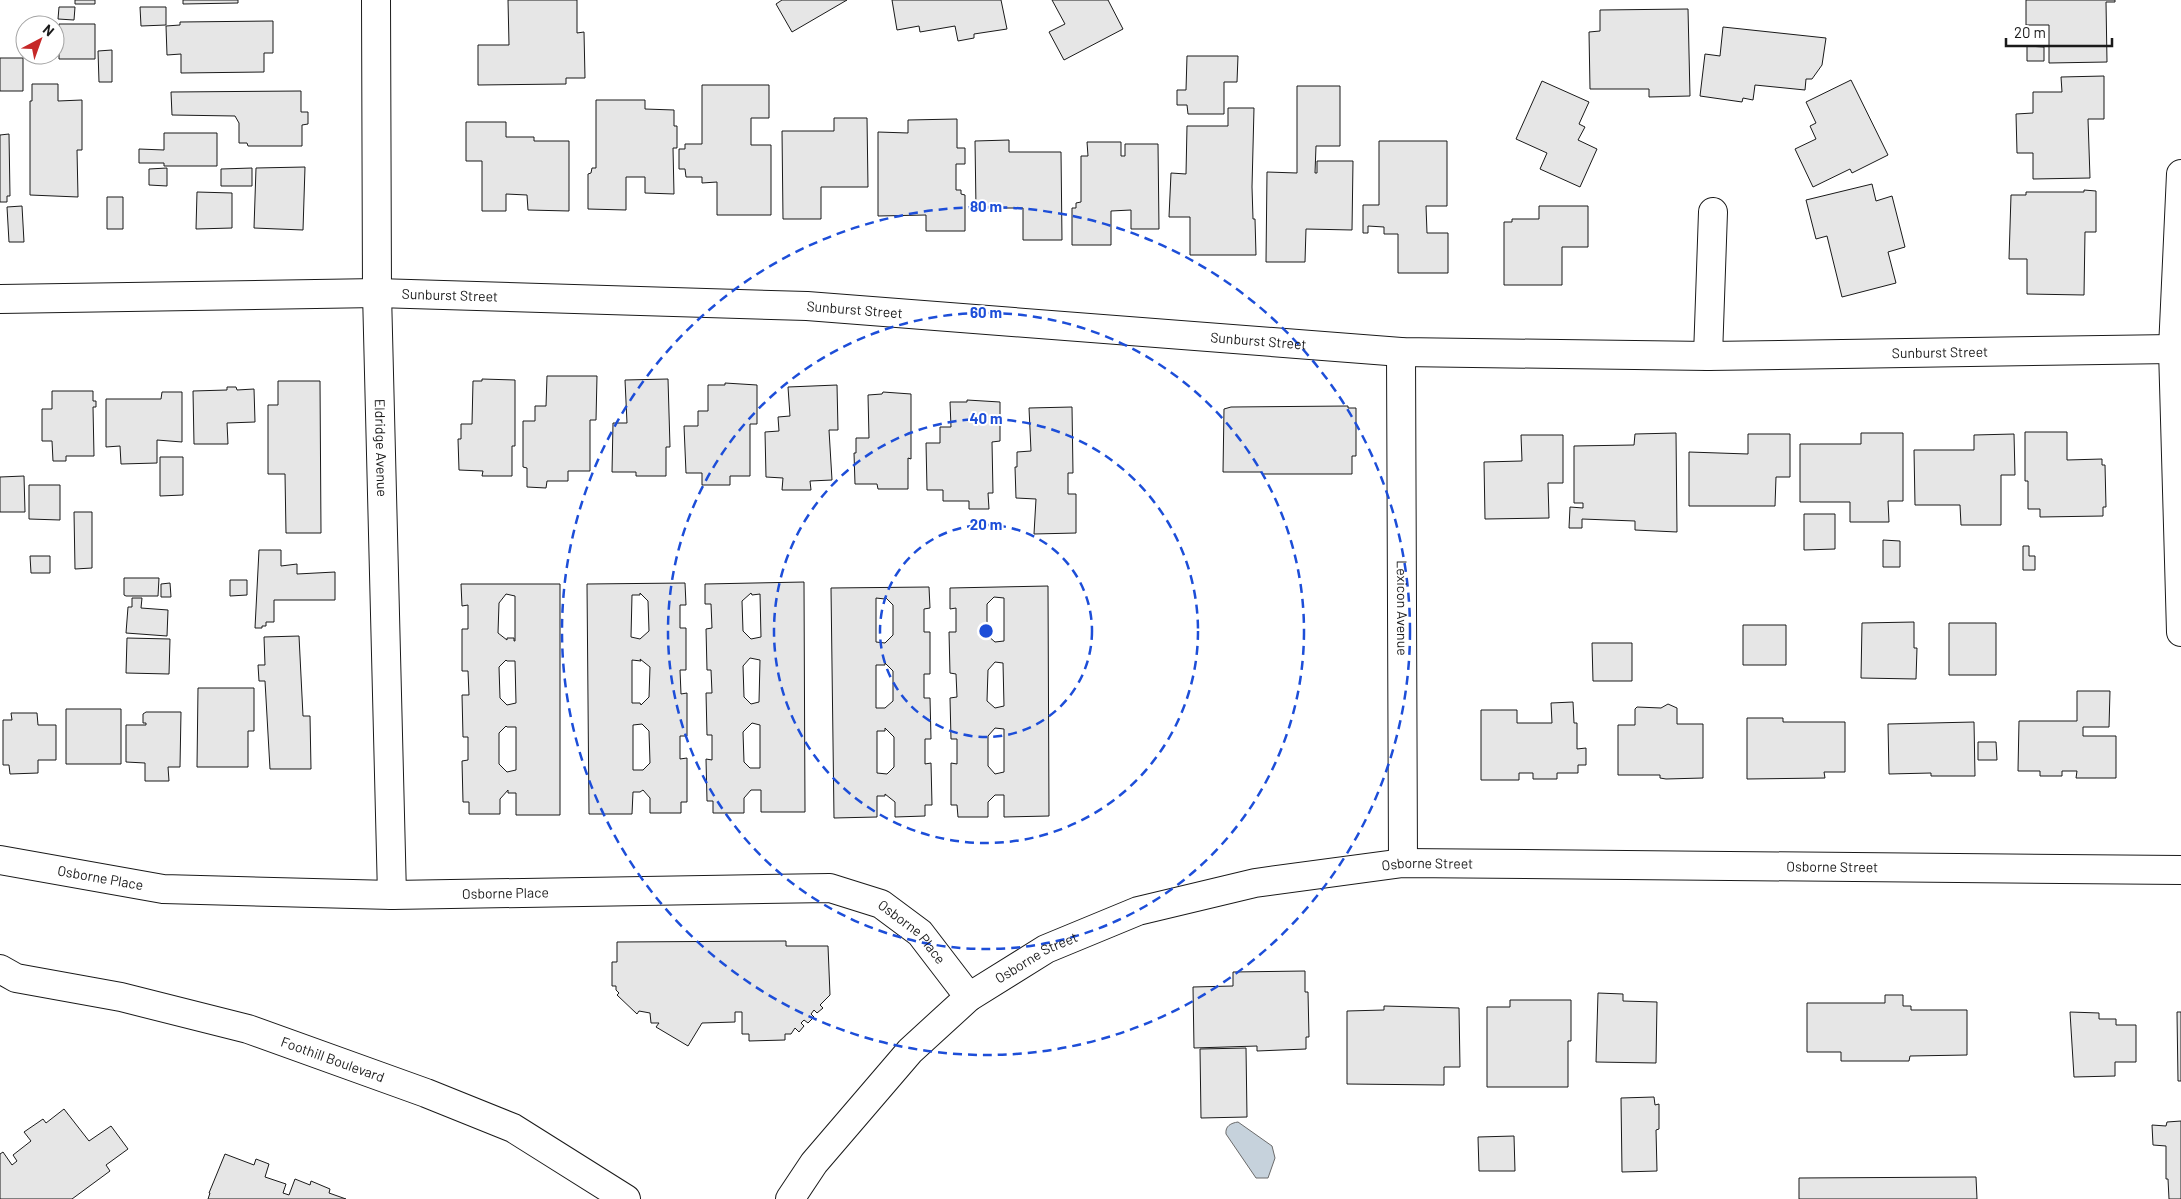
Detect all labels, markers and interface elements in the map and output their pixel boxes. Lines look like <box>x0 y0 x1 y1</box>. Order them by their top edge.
north arrow <box>15 15 65 65</box>
scale bar <box>2006 15 2112 47</box>
text: N <box>40 20 58 39</box>
text: 20 m <box>2014 23 2046 41</box>
text: 80 m <box>970 197 1002 215</box>
street label: Sunburst Street <box>401 285 498 305</box>
street label: Sunburst Street <box>806 297 903 321</box>
text: 60 m <box>970 303 1002 321</box>
street label: Sunburst Street <box>1210 328 1307 353</box>
street label: Sunburst Street <box>1892 343 1988 361</box>
street label: Eldridge Avenue <box>372 399 391 497</box>
text: 40 m <box>969 409 1003 427</box>
text: 20 m <box>970 515 1002 533</box>
street label: Lexicon Avenue <box>1394 560 1411 656</box>
centre of rings <box>977 622 995 640</box>
street label: Osborne Street <box>1380 854 1473 874</box>
street label: Osborne Street <box>1786 857 1878 875</box>
street label: Osborne Place <box>56 861 145 893</box>
street label: Osborne Place <box>462 883 549 902</box>
street label: Osborne Place <box>875 896 949 967</box>
street label: Osborne Street <box>992 928 1080 987</box>
street label: Foothill Boulevard <box>279 1033 387 1085</box>

